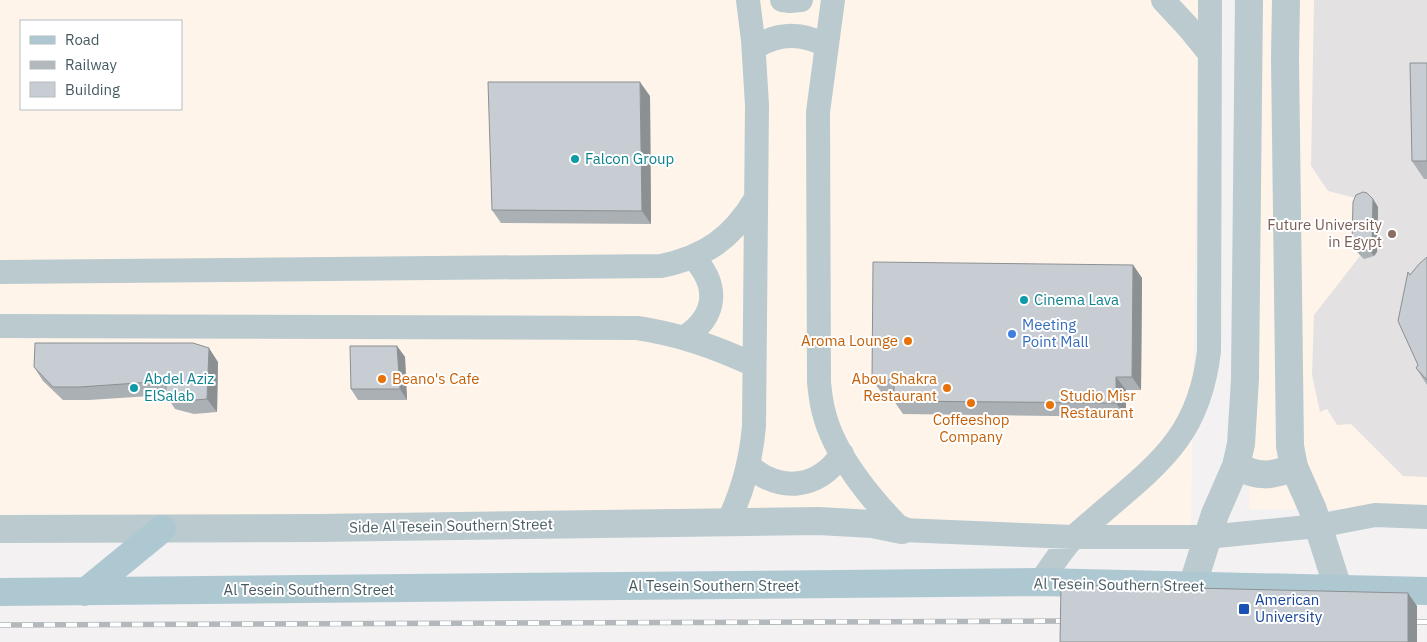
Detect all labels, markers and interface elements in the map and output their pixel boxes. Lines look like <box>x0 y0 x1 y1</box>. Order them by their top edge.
legend <box>20 20 182 110</box>
text: Road <box>65 30 100 49</box>
text: Railway <box>65 55 118 74</box>
text: Building <box>65 80 120 99</box>
place label: Falcon Group <box>585 149 674 168</box>
marker: Falcon Group <box>569 153 581 165</box>
place label: Future University in Egypt <box>1267 215 1382 251</box>
marker: Future University in Egypt <box>1386 228 1398 240</box>
place label: Cinema Lava <box>1034 290 1119 309</box>
marker: Cinema Lava <box>1018 294 1030 306</box>
place label: Meeting Point Mall <box>1022 315 1089 351</box>
marker: Meeting Point Mall <box>1006 328 1018 340</box>
place label: Aroma Lounge <box>801 331 898 350</box>
marker: Aroma Lounge <box>902 335 914 347</box>
place label: Abdel Aziz ElSalab <box>144 369 214 405</box>
place label: Beano's Cafe <box>392 369 480 388</box>
place label: Abou Shakra Restaurant <box>852 369 937 405</box>
marker: Beano's Cafe <box>376 373 388 385</box>
marker: Abdel Aziz ElSalab <box>128 382 140 394</box>
marker: Abou Shakra Restaurant <box>941 382 953 394</box>
place label: Studio Misr Restaurant <box>1060 386 1136 422</box>
marker: Coffeeshop Company <box>965 397 977 409</box>
marker: Studio Misr Restaurant <box>1044 399 1056 411</box>
place label: Coffeeshop Company <box>933 410 1009 446</box>
street label: Side Al Tesein Southern Street <box>349 514 553 537</box>
street label: Al Tesein Southern Street <box>1033 574 1205 595</box>
street label: Al Tesein Southern Street <box>629 576 799 595</box>
street label: Al Tesein Southern Street <box>224 580 394 599</box>
place label: American University <box>1255 590 1323 626</box>
marker: American University <box>1237 602 1251 616</box>

